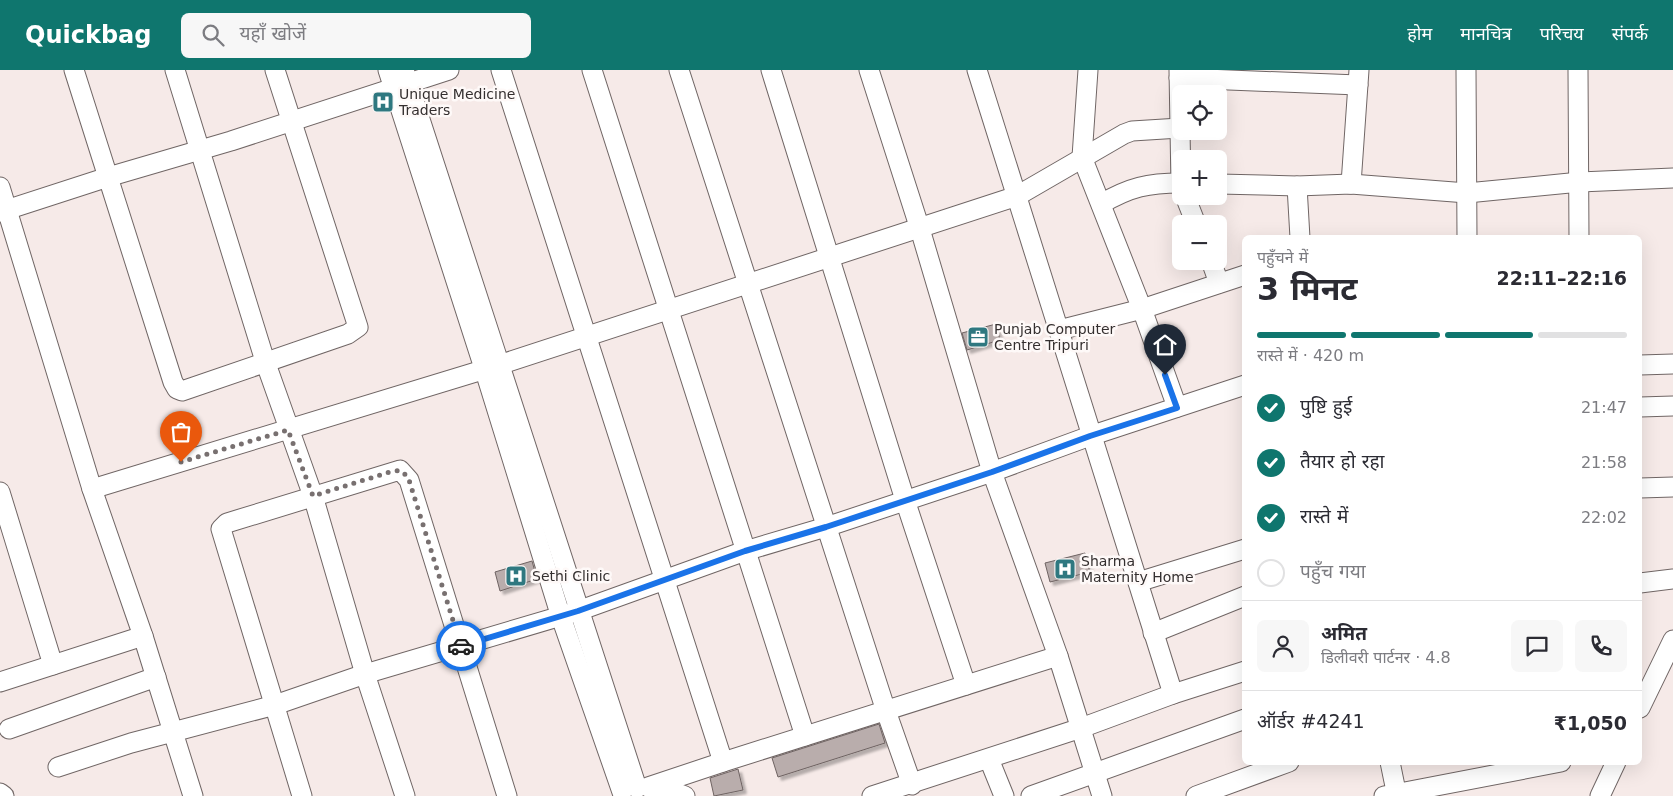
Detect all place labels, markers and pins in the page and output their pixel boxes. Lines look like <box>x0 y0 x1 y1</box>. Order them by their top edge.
place label: Unique Medicine Traders <box>398 86 515 118</box>
hospital icon: Unique Medicine Traders <box>371 90 395 114</box>
place label: Punjab Computer Centre Tripuri <box>994 321 1116 353</box>
pin <box>1144 324 1186 375</box>
office icon: Punjab Computer Centre Tripuri <box>966 325 990 349</box>
pin <box>160 411 202 462</box>
place label: Sharma Maternity Home <box>1081 553 1194 585</box>
hospital icon: Sharma Maternity Home <box>1053 557 1077 581</box>
hospital icon: Sethi Clinic <box>504 564 528 588</box>
place label: Sethi Clinic <box>532 568 610 584</box>

